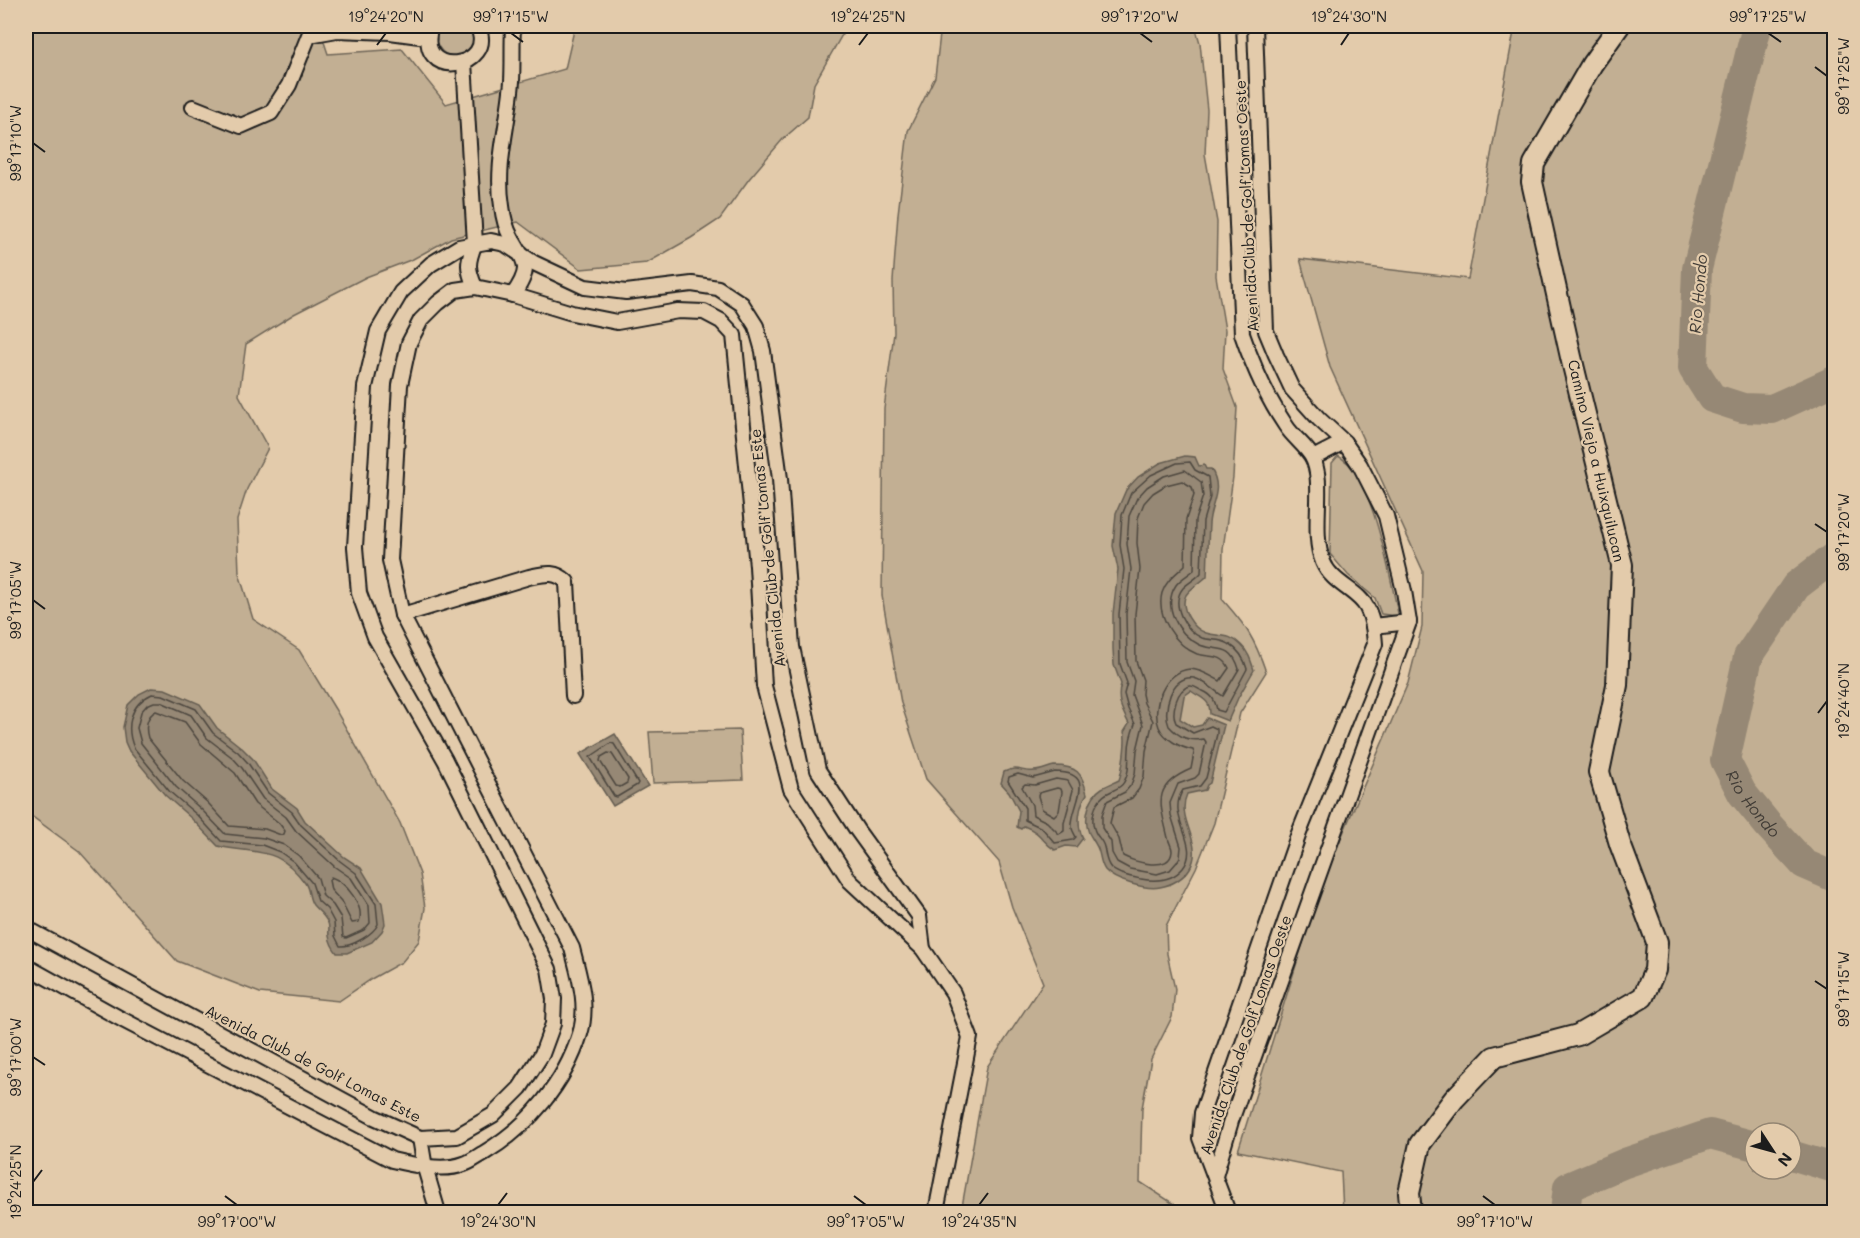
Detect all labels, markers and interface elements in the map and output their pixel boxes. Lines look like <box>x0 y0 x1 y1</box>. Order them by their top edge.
text: 19°24'20"N <box>348 6 424 26</box>
text: 99°17'15"W <box>473 6 549 26</box>
text: 19°24'25"N <box>830 6 906 26</box>
text: 99°17'20"W <box>1101 6 1179 26</box>
text: 19°24'30"N <box>1311 6 1387 26</box>
text: 99°17'25"W <box>1729 6 1807 26</box>
text: 99°17'25"W <box>1833 37 1853 115</box>
street label: Avenida Club de Golf Lomas Oeste <box>1229 80 1263 333</box>
text: 99°17'10"W <box>5 105 25 181</box>
water label: Rio Hondo <box>1684 253 1711 334</box>
street label: Camino Viejo a Huixquilucan <box>1564 358 1630 564</box>
street label: Avenida Club de Golf Lomas Este <box>745 428 789 668</box>
text: 99°17'20"W <box>1833 493 1853 571</box>
text: 99°17'05"W <box>5 561 25 639</box>
text: 19°24'40"N <box>1833 663 1853 739</box>
water label: Rio Hondo <box>1722 766 1785 842</box>
street label: Avenida Club de Golf Lomas Oeste <box>1195 912 1296 1157</box>
text: 99°17'15"W <box>1833 951 1853 1027</box>
street label: Avenida Club de Golf Lomas Este <box>202 1000 425 1126</box>
text: 99°17'00"W <box>5 1018 25 1096</box>
north arrow <box>1743 1121 1803 1181</box>
text: 19°24'25"N <box>5 1144 25 1220</box>
text: N <box>1773 1149 1798 1171</box>
text: 99°17'00"W <box>198 1211 276 1231</box>
text: 19°24'30"N <box>460 1211 536 1231</box>
text: 99°17'05"W <box>827 1211 905 1231</box>
text: 19°24'35"N <box>941 1211 1017 1231</box>
text: 99°17'10"W <box>1457 1211 1533 1231</box>

